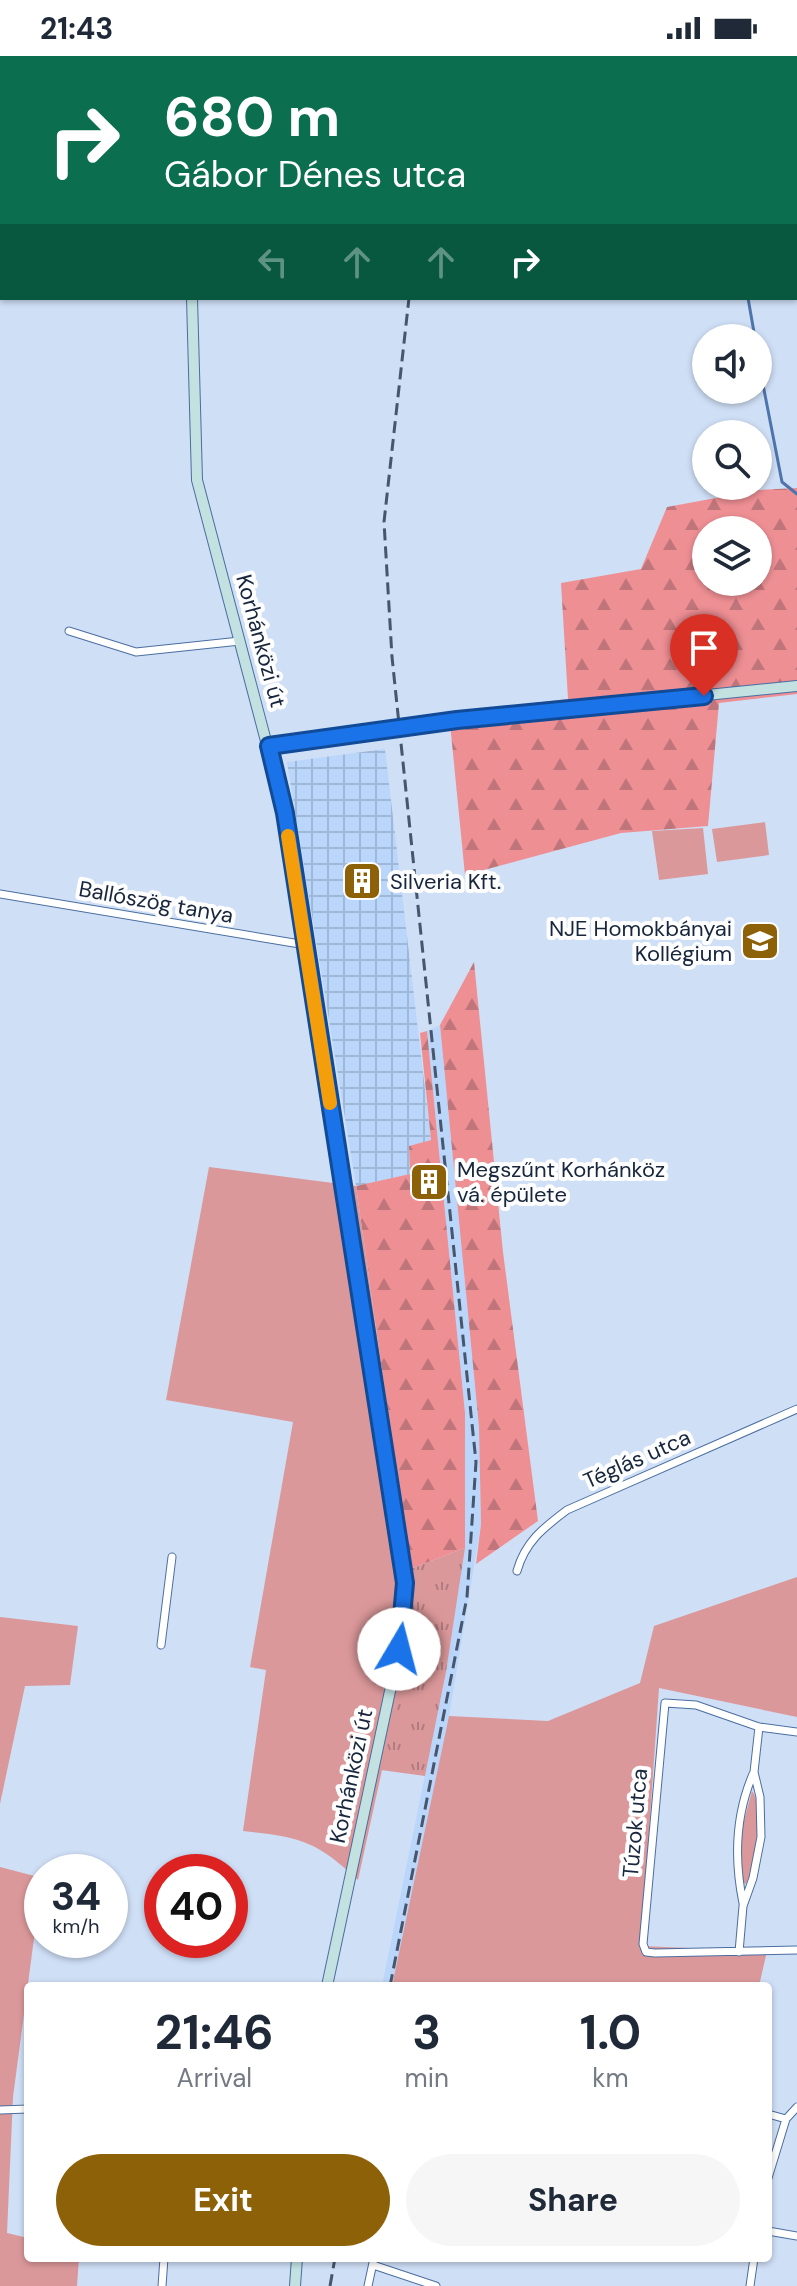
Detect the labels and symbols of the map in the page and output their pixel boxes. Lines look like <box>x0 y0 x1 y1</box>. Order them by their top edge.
street label: Korhánközi út <box>229 571 293 711</box>
pin <box>670 614 738 696</box>
building icon: Silveria Kft. <box>341 860 383 902</box>
place label: Silveria Kft. <box>390 867 501 896</box>
street label: Ballószög tanya <box>76 874 236 930</box>
place label: NJE Homokbányai Kollégium <box>549 914 732 968</box>
school or university icon: NJE Homokbányai Kollégium <box>739 920 781 962</box>
place label: Megszűnt Korhánköz vá. épülete <box>457 1155 665 1209</box>
building icon: Megszűnt Korhánköz vá. épülete <box>408 1161 450 1203</box>
street label: Téglás utca <box>579 1423 695 1495</box>
position arrow <box>357 1607 441 1691</box>
street label: Korhánközi út <box>323 1706 379 1846</box>
street label: Túzok utca <box>616 1767 654 1879</box>
speed limit sign: 40 <box>144 1854 248 1958</box>

